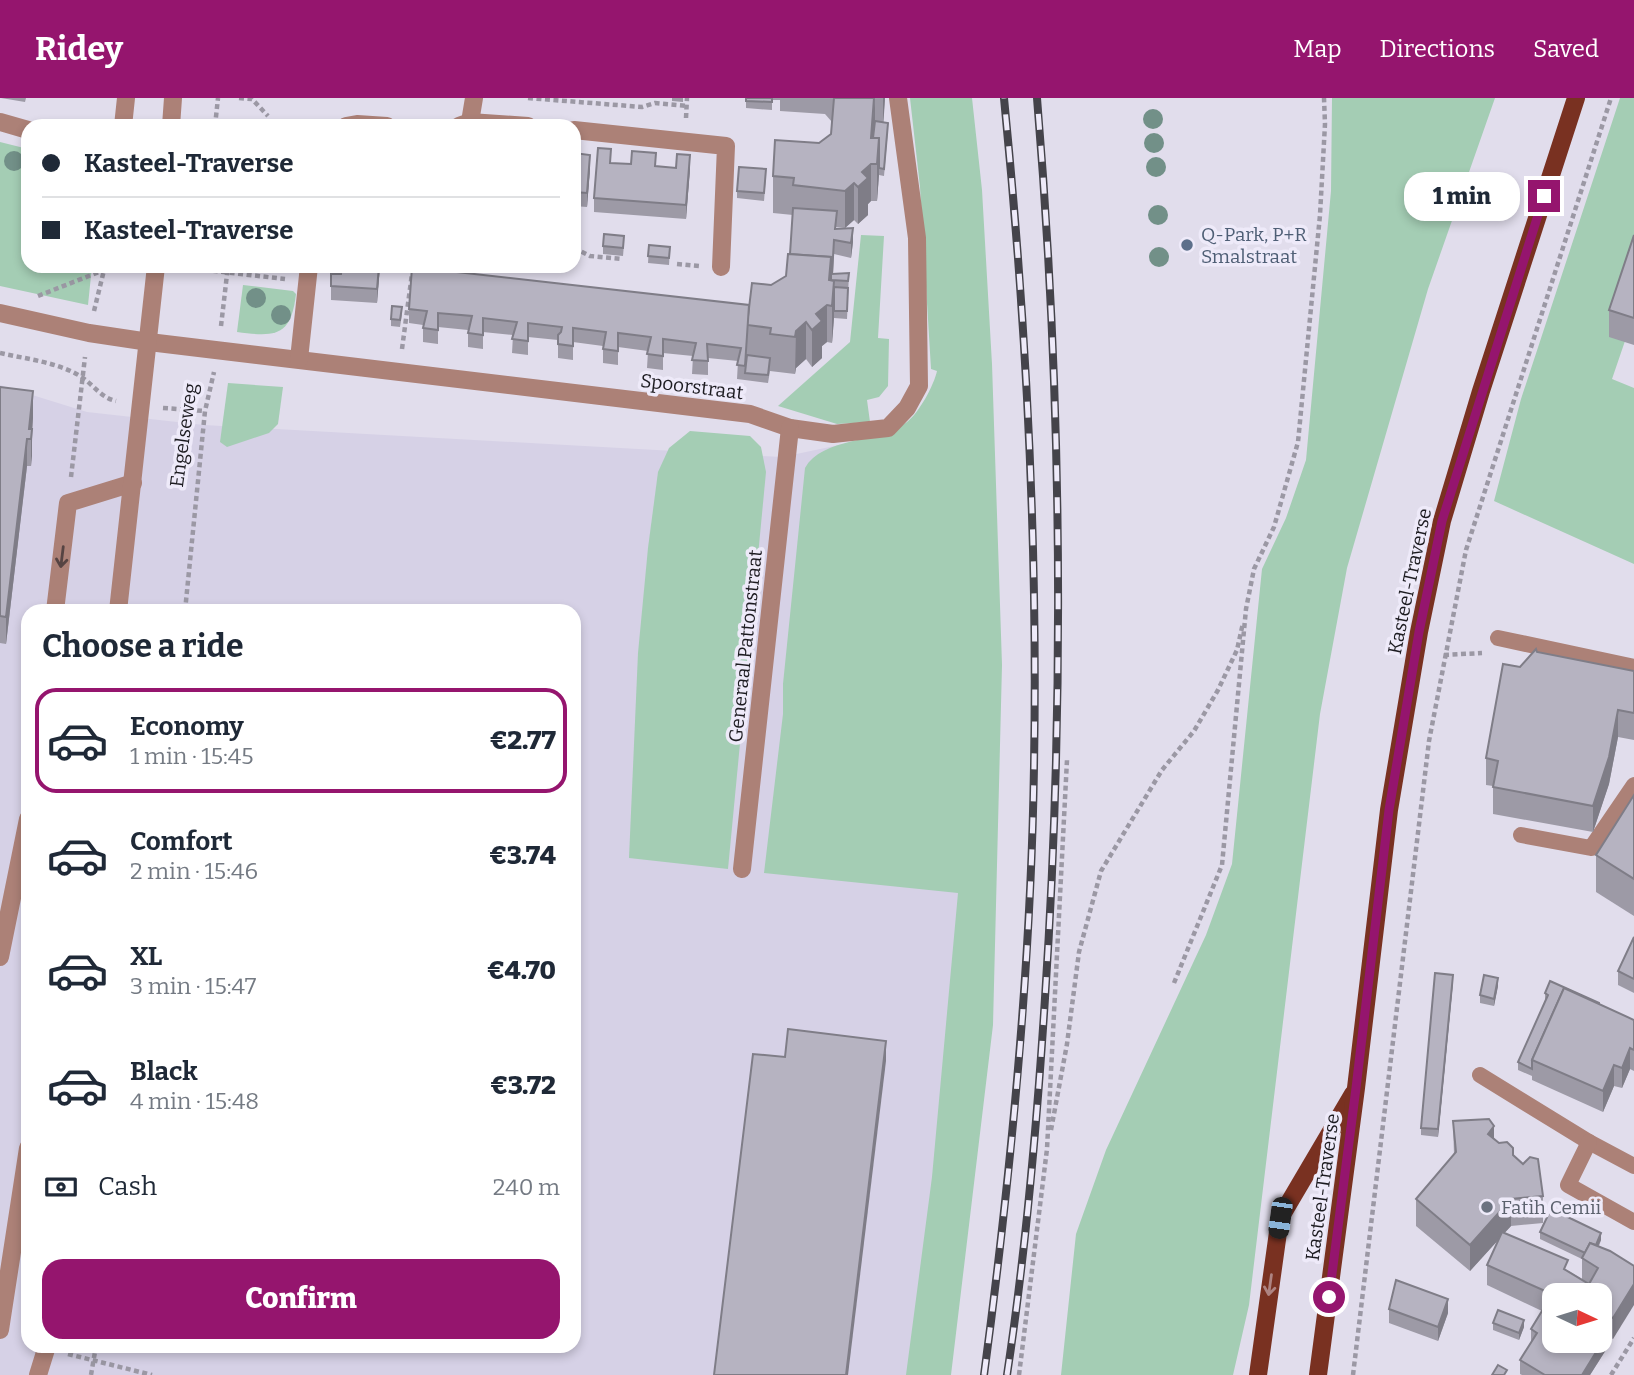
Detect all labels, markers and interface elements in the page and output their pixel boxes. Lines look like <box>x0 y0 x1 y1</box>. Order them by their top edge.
text: Ridey <box>35 29 123 69</box>
text: Map <box>1293 35 1342 63</box>
text: Directions <box>1380 35 1495 63</box>
text: Saved <box>1533 35 1599 63</box>
text: Kasteel-Traverse <box>84 148 294 179</box>
callout: 1 min <box>1404 172 1520 220</box>
route end <box>1528 180 1560 212</box>
text: 1 min <box>1433 182 1491 210</box>
text: Kasteel-Traverse <box>84 215 294 246</box>
place label: Q-Park, P+R Smalstraat <box>1201 223 1307 268</box>
marker: Q-Park, P+R Smalstraat <box>1179 237 1195 253</box>
street label: Spoorstraat <box>639 369 745 404</box>
street label: Engelseweg <box>165 381 202 489</box>
street label: Kasteel-Traverse <box>1383 506 1436 656</box>
one-way arrow <box>55 545 68 568</box>
street label: Generaal Pattonstraat <box>724 548 767 744</box>
text: Choose a ride <box>42 627 243 665</box>
icon: car <box>46 709 109 772</box>
text: Economy <box>130 711 244 742</box>
text: €2.77 <box>490 725 556 756</box>
text: 1 min · 15:45 <box>130 742 254 770</box>
icon: car <box>46 824 109 887</box>
text: Comfort <box>130 826 233 857</box>
text: €3.74 <box>489 840 556 871</box>
text: 2 min · 15:46 <box>130 857 258 885</box>
icon: car <box>46 939 109 1002</box>
text: XL <box>130 941 162 972</box>
text: €4.70 <box>487 955 556 986</box>
text: 3 min · 15:47 <box>130 972 256 1000</box>
icon: car <box>46 1054 109 1117</box>
text: Black <box>130 1056 198 1087</box>
text: €3.72 <box>490 1070 556 1101</box>
text: 4 min · 15:48 <box>130 1087 259 1115</box>
street label: Kasteel-Traverse <box>1301 1112 1344 1262</box>
icon: cash <box>42 1168 80 1206</box>
text: Cash <box>98 1171 157 1202</box>
text: 240 m <box>493 1173 560 1201</box>
car <box>1267 1196 1294 1240</box>
place label: Fatih Cemii <box>1501 1196 1602 1219</box>
marker: Fatih Cemii <box>1479 1199 1495 1215</box>
button: Confirm <box>42 1259 560 1339</box>
one-way arrow <box>1264 1273 1277 1296</box>
route start <box>1313 1281 1345 1313</box>
north arrow <box>1542 1283 1612 1353</box>
map controls <box>1542 1283 1612 1353</box>

